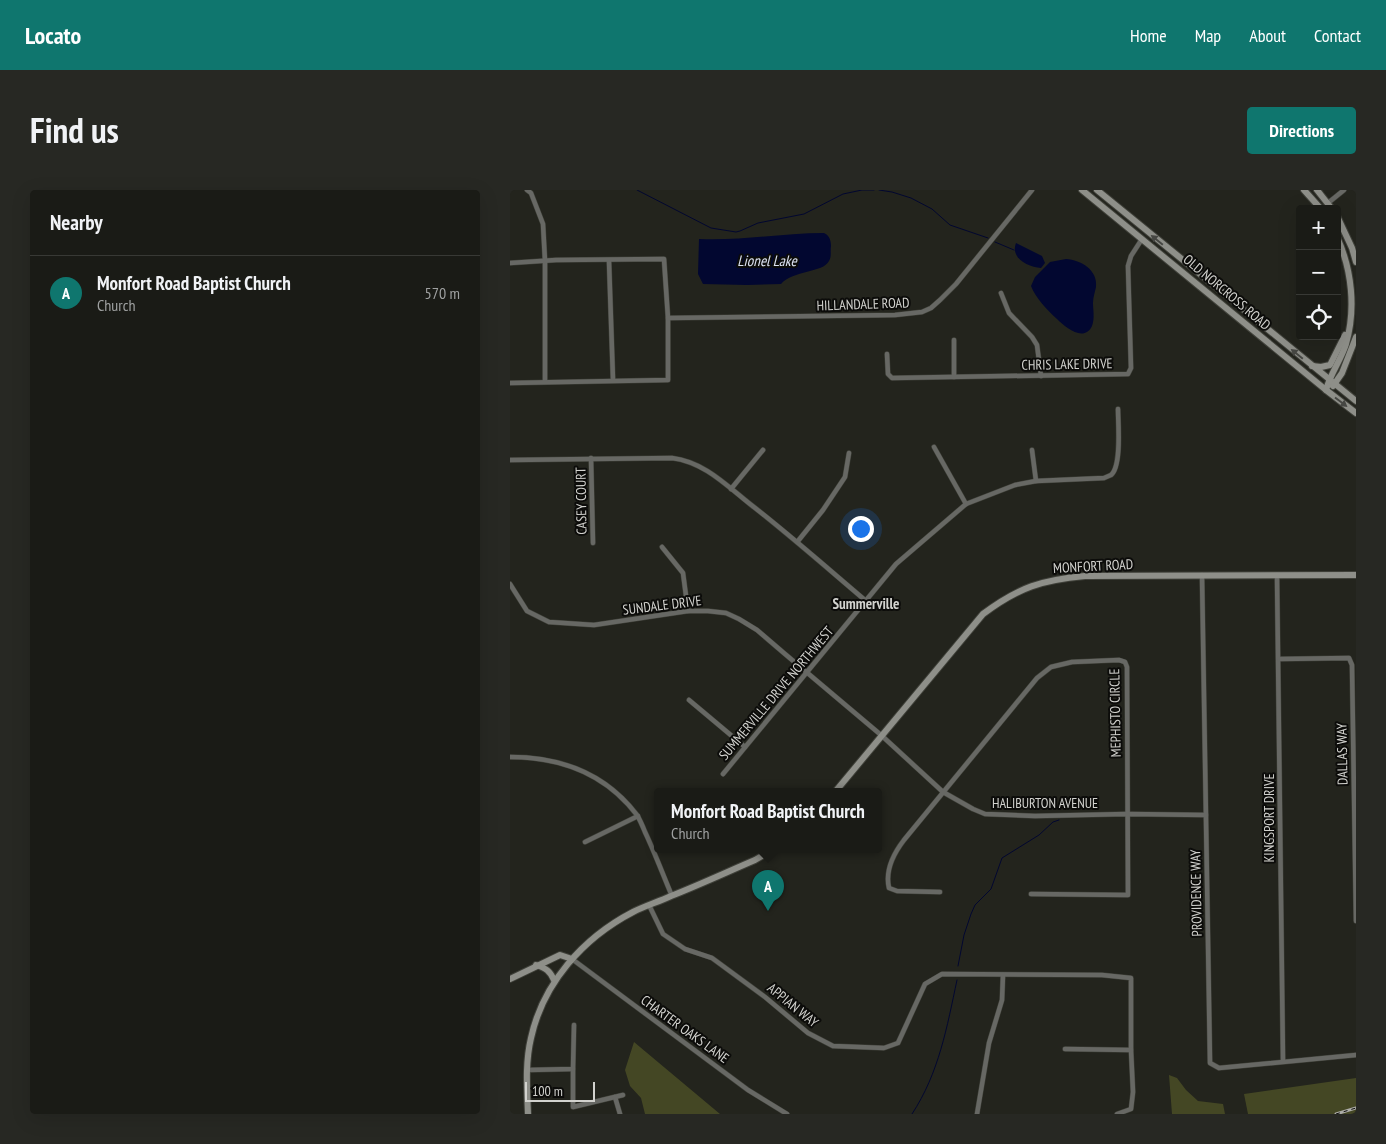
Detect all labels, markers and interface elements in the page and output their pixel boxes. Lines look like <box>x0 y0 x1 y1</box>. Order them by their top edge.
text: Locato <box>25 20 81 51</box>
text: Home <box>1130 24 1167 47</box>
text: Map <box>1195 24 1221 47</box>
text: About <box>1249 24 1286 47</box>
text: Contact <box>1314 24 1361 47</box>
text: Find us <box>30 107 119 153</box>
button: Directions <box>1247 107 1356 154</box>
map controls <box>1296 205 1341 340</box>
button: + <box>1296 205 1341 250</box>
text: Nearby <box>50 209 103 236</box>
one-way arrow <box>1151 235 1164 246</box>
street label: OLD NORCROSS ROAD <box>1180 250 1274 334</box>
button: − <box>1296 250 1341 295</box>
water label: Lionel Lake <box>737 251 797 270</box>
text: Monfort Road Baptist Church <box>97 271 291 295</box>
text: A <box>62 283 70 303</box>
text: 570 m <box>425 283 460 303</box>
street label: HILLANDALE ROAD <box>816 293 910 315</box>
text: Church <box>97 295 135 315</box>
button: locate <box>1296 295 1341 340</box>
one-way arrow <box>1291 349 1304 360</box>
street label: CHRIS LAKE DRIVE <box>1021 354 1113 374</box>
one-way arrow <box>1334 396 1347 407</box>
street label: CASEY COURT <box>571 467 591 535</box>
your location <box>848 516 874 542</box>
street label: MONFORT ROAD <box>1053 555 1133 577</box>
street label: SUNDALE DRIVE <box>622 591 702 619</box>
district label: Summerville <box>832 594 900 613</box>
street label: SUMMERVILLE DRIVE NORTHWEST <box>715 622 838 764</box>
street label: MEPHISTO CIRCLE <box>1105 669 1125 757</box>
street label: DALLAS WAY <box>1332 722 1352 785</box>
street label: KINGSPORT DRIVE <box>1260 773 1278 863</box>
popup <box>654 788 882 853</box>
street label: HALIBURTON AVENUE <box>992 794 1098 812</box>
text: Monfort Road Baptist Church <box>671 799 865 823</box>
text: Church <box>671 823 710 843</box>
street label: PROVIDENCE WAY <box>1186 849 1206 937</box>
pin: A <box>752 870 784 911</box>
street label: APPIAN WAY <box>764 979 823 1031</box>
street label: CHARTER OAKS LANE <box>637 991 733 1067</box>
scale bar <box>525 1079 595 1102</box>
text: 100 m <box>532 1082 563 1100</box>

